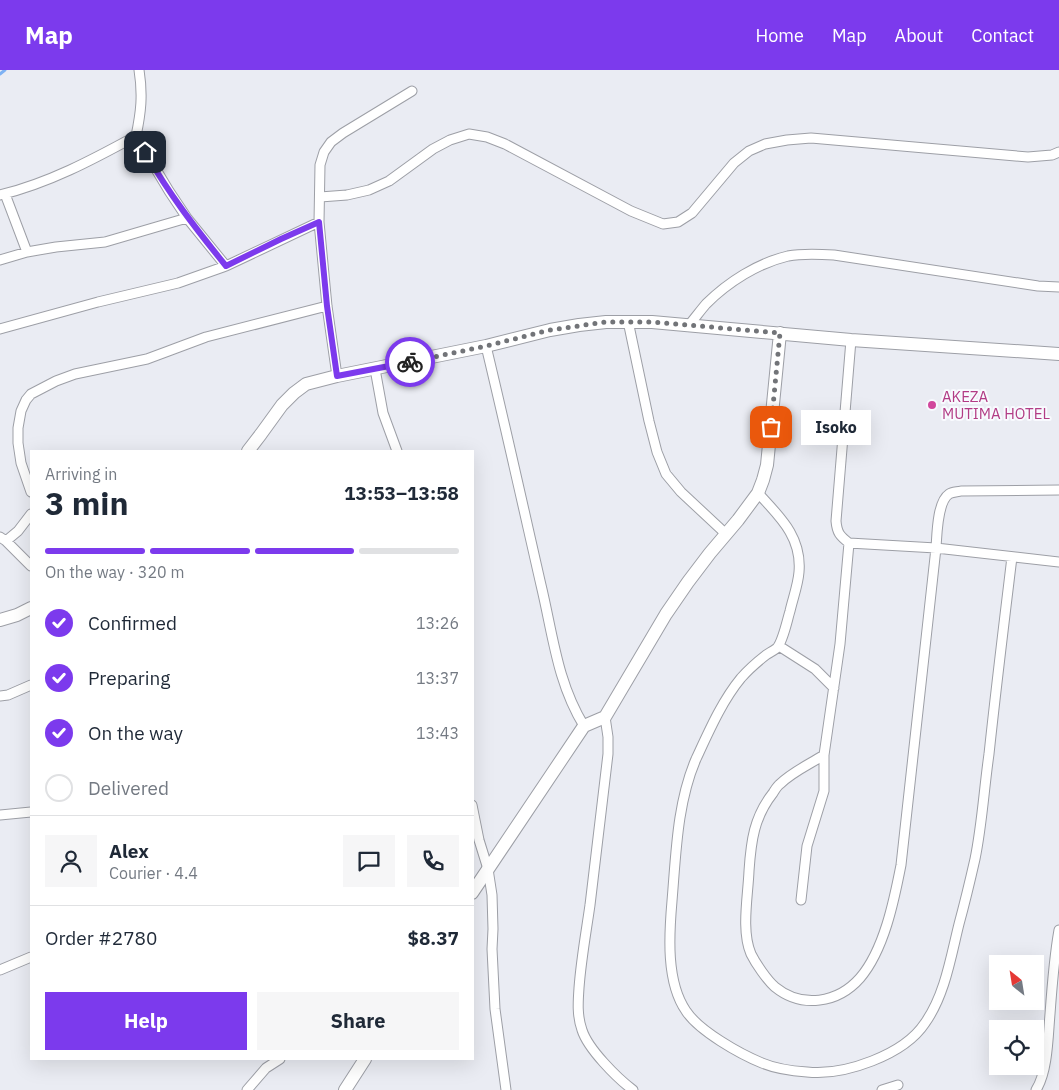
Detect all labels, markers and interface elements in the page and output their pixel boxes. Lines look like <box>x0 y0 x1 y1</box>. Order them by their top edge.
text: Map <box>25 19 73 51</box>
text: Home <box>756 24 804 47</box>
text: Map <box>832 24 867 47</box>
text: About <box>895 24 943 47</box>
text: Contact <box>971 24 1034 47</box>
pin <box>124 131 166 173</box>
icon: home <box>131 138 159 166</box>
courier <box>385 337 435 387</box>
icon: bike <box>396 348 424 376</box>
place label: AKEZA MUTIMA HOTEL <box>942 387 1050 423</box>
marker: AKEZA MUTIMA HOTEL <box>926 399 938 411</box>
pin <box>750 406 792 448</box>
callout: Isoko <box>801 410 871 444</box>
icon: bag <box>757 413 785 441</box>
text: Isoko <box>815 417 857 437</box>
text: Arriving in <box>45 464 117 484</box>
text: 13:53–13:58 <box>344 481 459 505</box>
text: 3 min <box>45 482 129 524</box>
text: On the way · 320 m <box>45 562 184 582</box>
icon: check <box>45 609 73 637</box>
text: Confirmed <box>88 611 177 635</box>
text: 13:26 <box>416 613 459 633</box>
icon: check <box>45 664 73 692</box>
text: Preparing <box>88 666 170 690</box>
text: 13:37 <box>416 668 459 688</box>
icon: check <box>45 719 73 747</box>
text: On the way <box>88 721 183 745</box>
text: 13:43 <box>416 723 459 743</box>
text: Delivered <box>88 776 169 800</box>
button: person <box>45 835 97 887</box>
button: chat <box>343 835 395 887</box>
button: phone <box>407 835 459 887</box>
text: Alex <box>109 839 149 863</box>
text: Courier · 4.4 <box>109 863 198 883</box>
text: Order #2780 <box>45 926 157 950</box>
text: $8.37 <box>407 926 459 950</box>
north arrow <box>989 955 1044 1010</box>
map controls <box>989 955 1044 1075</box>
button: Help <box>45 992 247 1050</box>
button: Share <box>257 992 459 1050</box>
button: locate <box>989 1020 1044 1075</box>

